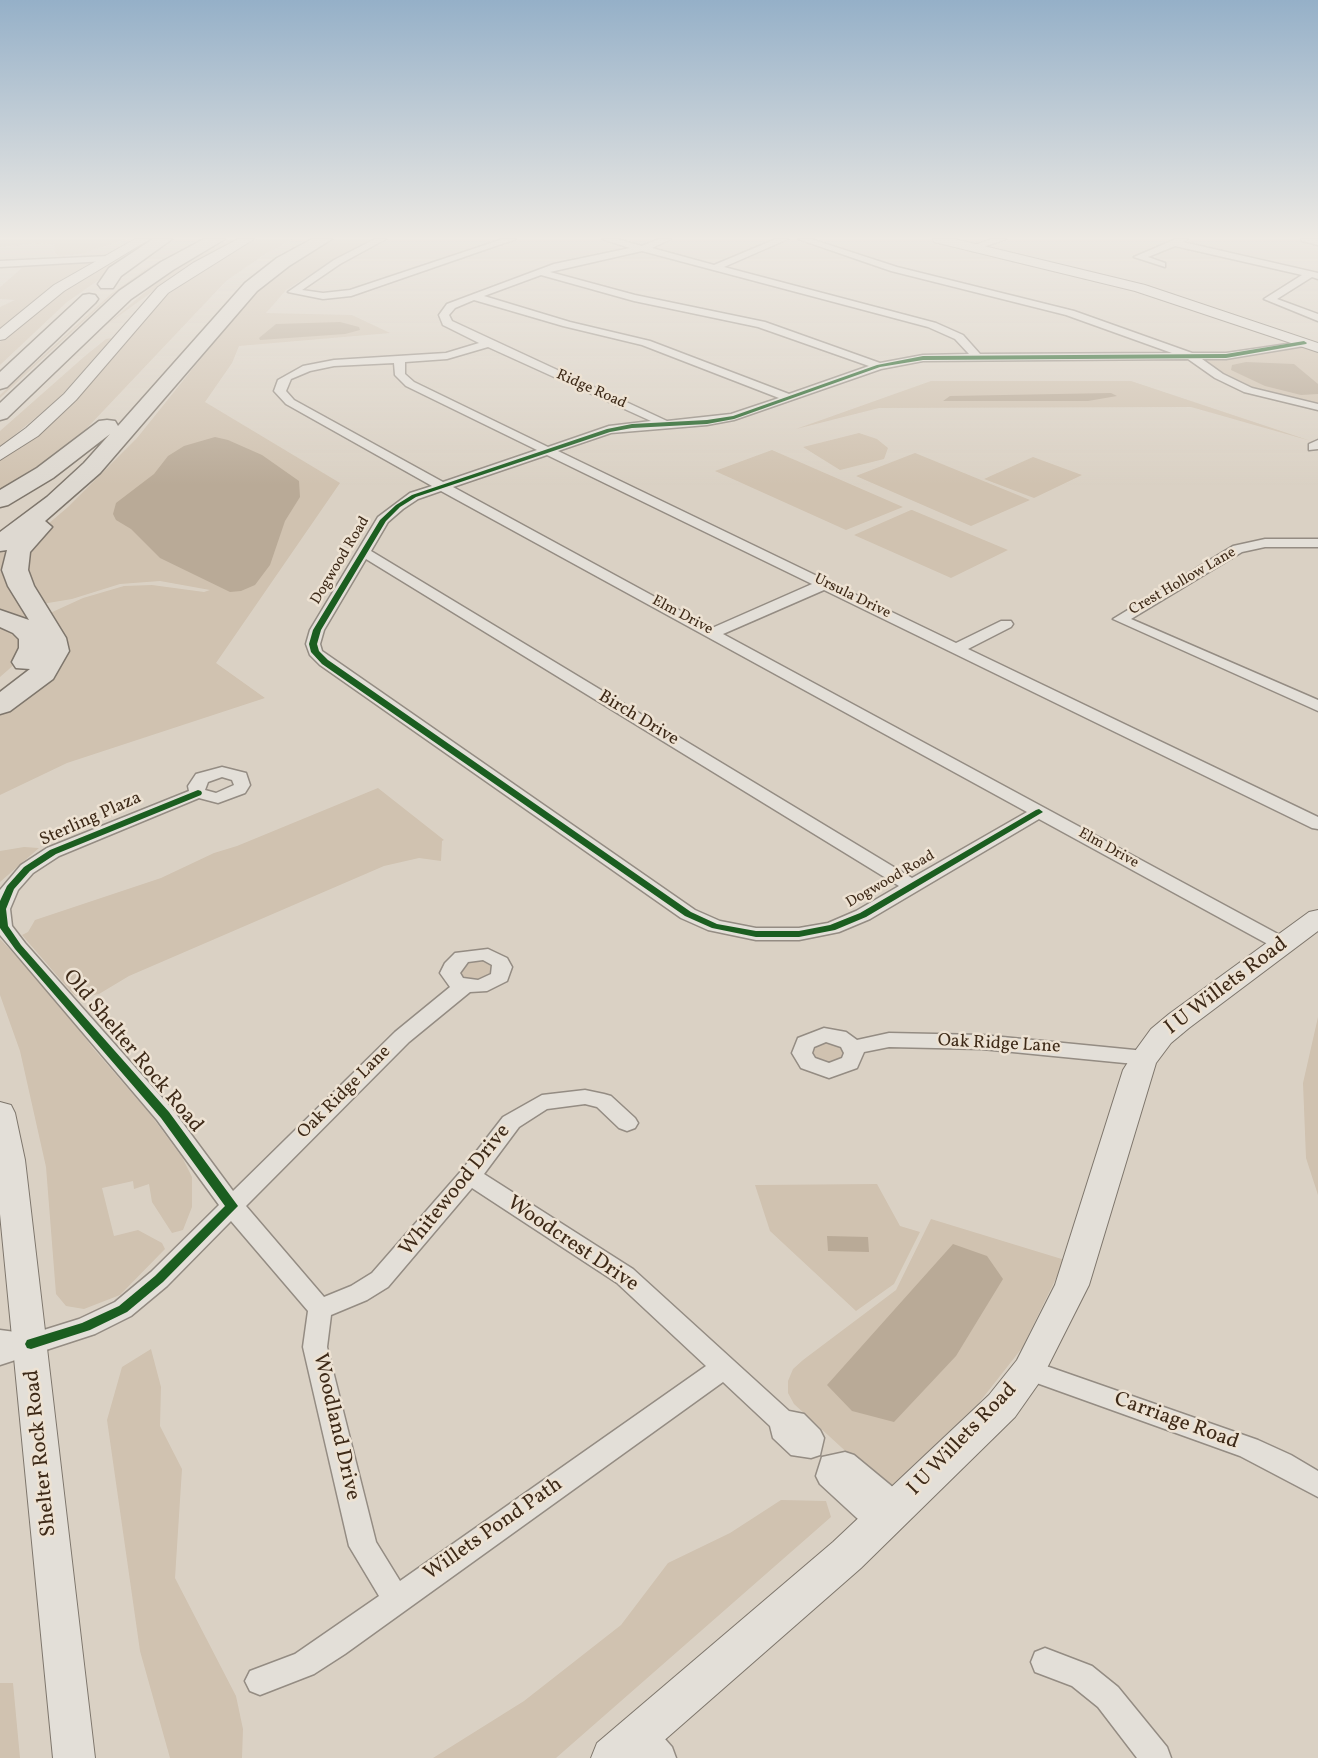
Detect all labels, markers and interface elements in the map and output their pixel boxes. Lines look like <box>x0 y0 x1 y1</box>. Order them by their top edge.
street label: Ridge Road <box>553 367 629 413</box>
street label: Dogwood Road <box>308 514 374 608</box>
street label: Crest Hollow Lane <box>1126 544 1240 620</box>
street label: Ursula Drive <box>811 571 893 623</box>
street label: Elm Drive <box>648 592 716 640</box>
street label: Birch Drive <box>594 687 682 751</box>
street label: Sterling Plaza <box>37 788 145 852</box>
street label: Elm Drive <box>1075 825 1141 873</box>
street label: Dogwood Road <box>843 847 939 913</box>
street label: I U Willets Road <box>1161 933 1293 1041</box>
street label: Old Shelter Rock Road <box>56 965 208 1139</box>
street label: Oak Ridge Lane <box>937 1031 1061 1059</box>
street label: Oak Ridge Lane <box>294 1042 396 1144</box>
street label: Whitewood Drive <box>395 1120 517 1262</box>
street label: Woodcrest Drive <box>501 1192 643 1298</box>
street label: Woodland Drive <box>306 1351 364 1503</box>
street label: Shelter Rock Road <box>21 1368 63 1538</box>
street label: I U Willets Road <box>903 1378 1023 1502</box>
street label: Carriage Road <box>1110 1388 1242 1456</box>
street label: Willets Pond Path <box>420 1473 568 1587</box>

